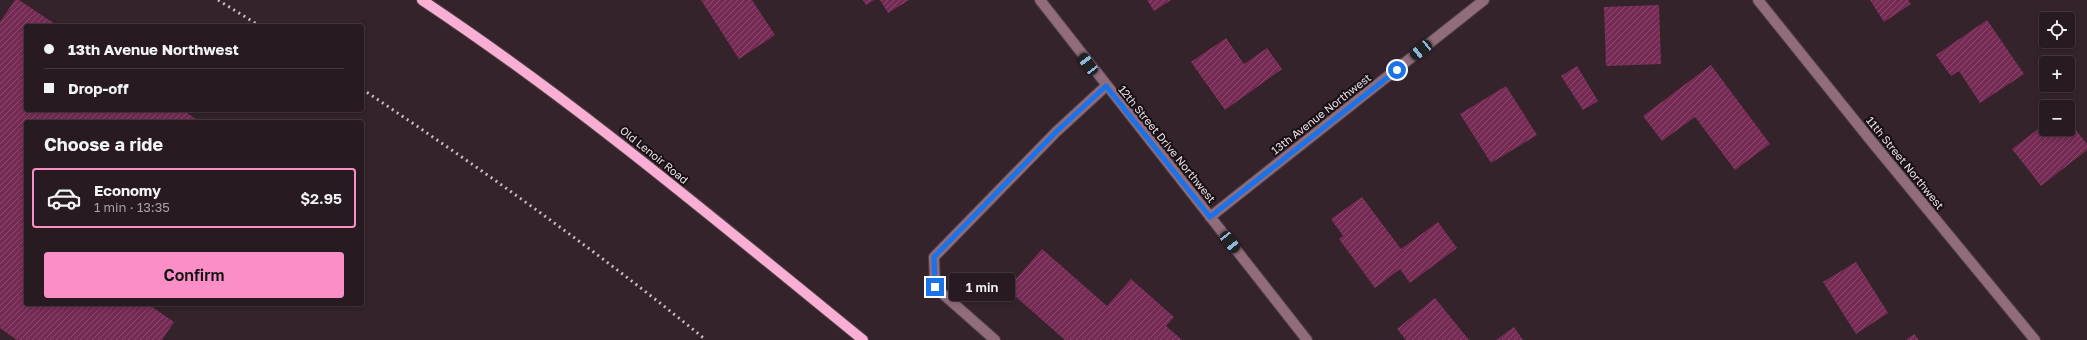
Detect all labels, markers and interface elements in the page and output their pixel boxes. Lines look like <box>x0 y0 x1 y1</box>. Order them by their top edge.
map controls <box>2039 12 2075 136</box>
button: locate <box>2039 12 2075 48</box>
car <box>1408 38 1434 62</box>
text: 13th Avenue Northwest <box>68 40 239 58</box>
car <box>1076 51 1100 77</box>
button: + <box>2039 56 2075 92</box>
route start <box>1388 61 1406 79</box>
street label: 13th Avenue Northwest <box>1268 71 1373 157</box>
text: Drop-off <box>68 79 128 97</box>
street label: 12th Street Drive Northwest <box>1116 83 1219 205</box>
button: − <box>2039 100 2075 136</box>
street label: 11th Street Northwest <box>1864 114 1947 212</box>
street label: Old Lenoir Road <box>618 123 691 186</box>
text: Choose a ride <box>44 133 163 155</box>
icon: car <box>46 180 82 216</box>
text: Economy <box>94 181 161 199</box>
text: $2.95 <box>300 189 342 207</box>
text: 1 min · 13:35 <box>94 199 170 215</box>
car <box>1218 229 1242 255</box>
button: Confirm <box>44 252 344 298</box>
callout: 1 min <box>949 273 1015 301</box>
route end <box>926 278 944 296</box>
text: 1 min <box>966 279 998 295</box>

